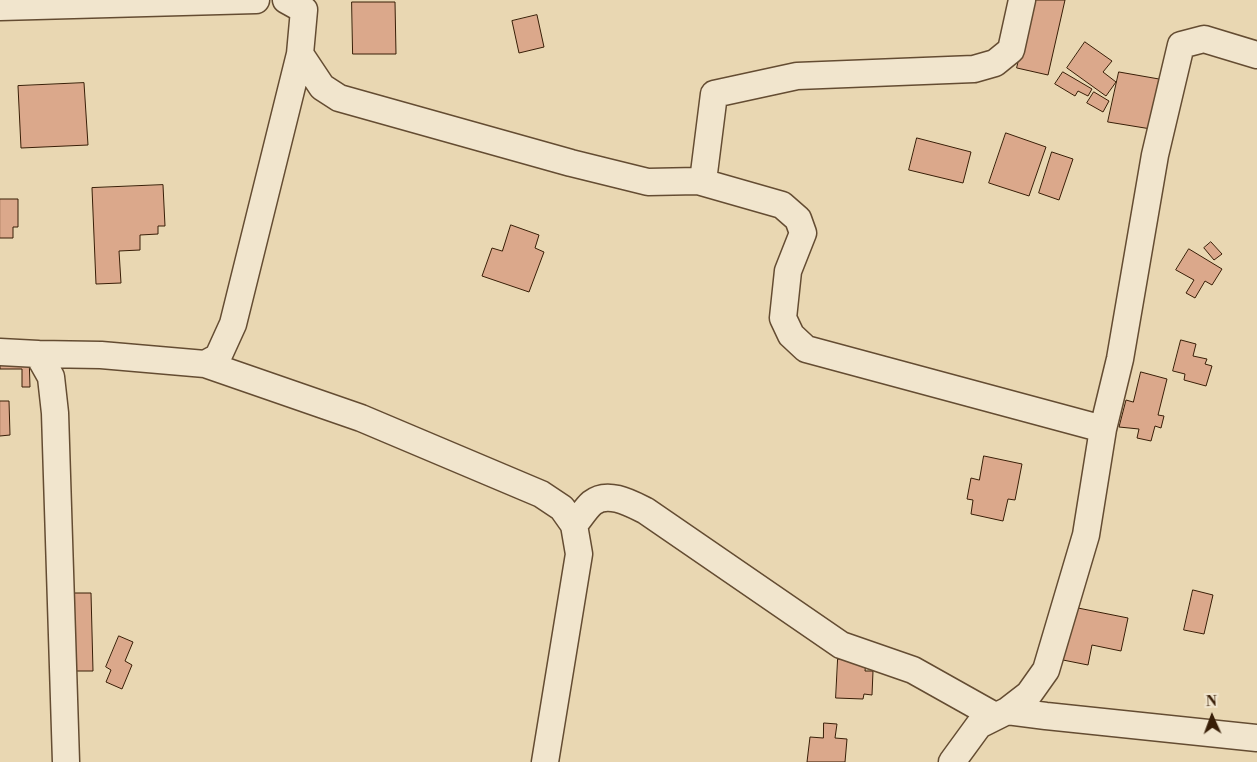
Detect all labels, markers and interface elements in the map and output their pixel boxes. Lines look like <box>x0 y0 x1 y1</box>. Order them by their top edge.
north arrow <box>1187 692 1237 742</box>
text: N <box>1206 693 1217 711</box>

